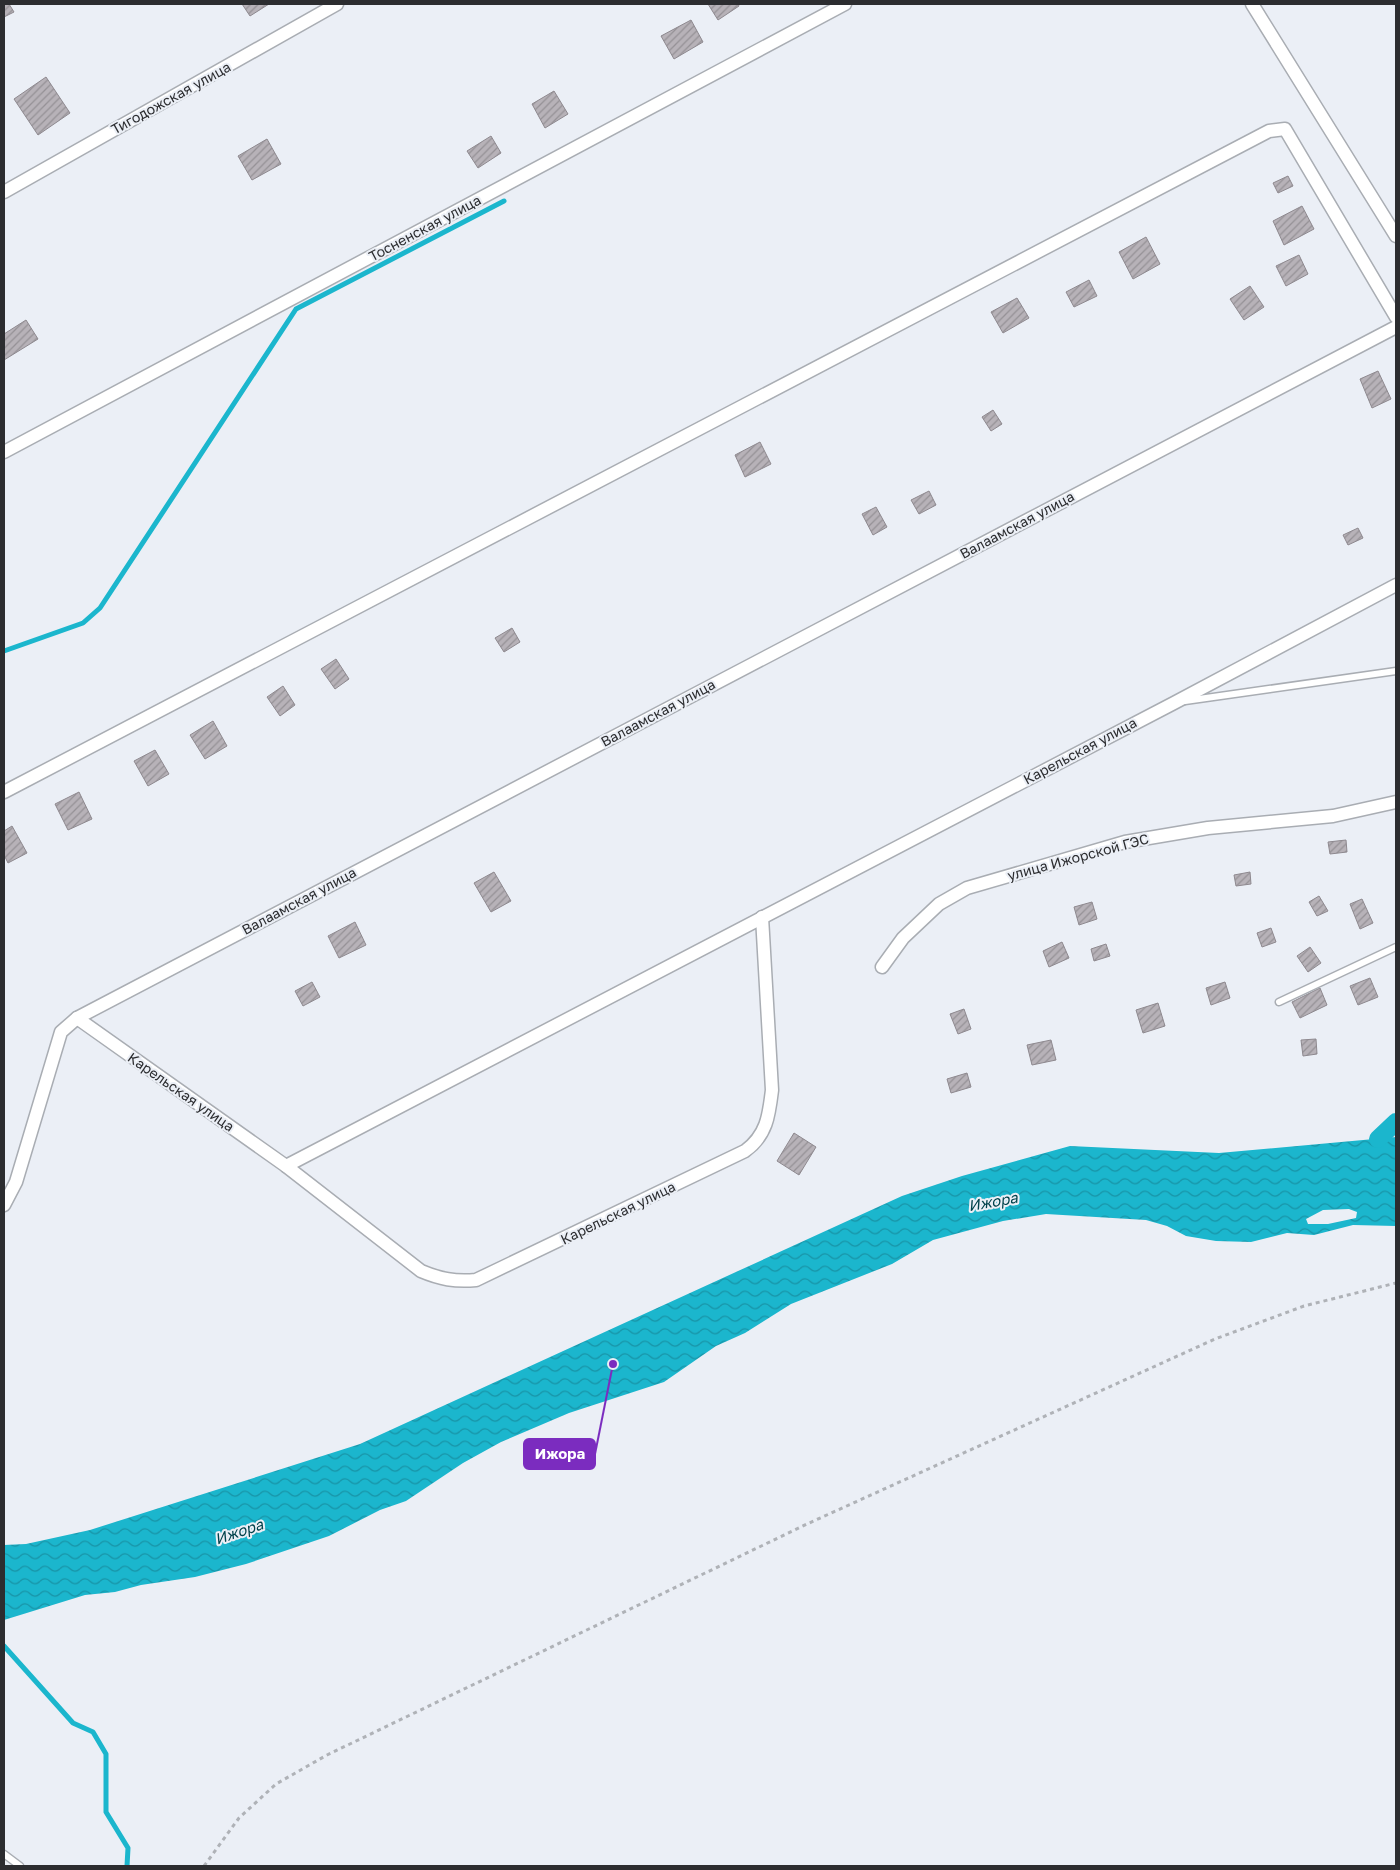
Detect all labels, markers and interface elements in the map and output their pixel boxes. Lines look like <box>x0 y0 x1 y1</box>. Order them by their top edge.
street label: Тигодожская улица <box>108 58 233 137</box>
street label: Тосненская улица <box>366 191 484 264</box>
street label: Валаамская улица <box>957 487 1077 562</box>
street label: Валаамская улица <box>598 675 718 750</box>
street label: Карельская улица <box>1020 714 1139 788</box>
street label: улица Ижорской ГЭС <box>1005 829 1150 884</box>
street label: Валаамская улица <box>239 863 359 938</box>
street label: Карельская улица <box>125 1049 238 1135</box>
street label: Карельская улица <box>558 1177 678 1248</box>
water label: Ижора <box>967 1188 1019 1214</box>
callout: Ижора <box>524 1439 595 1469</box>
text: Ижора <box>535 1444 585 1462</box>
water label: Ижора <box>212 1514 266 1548</box>

